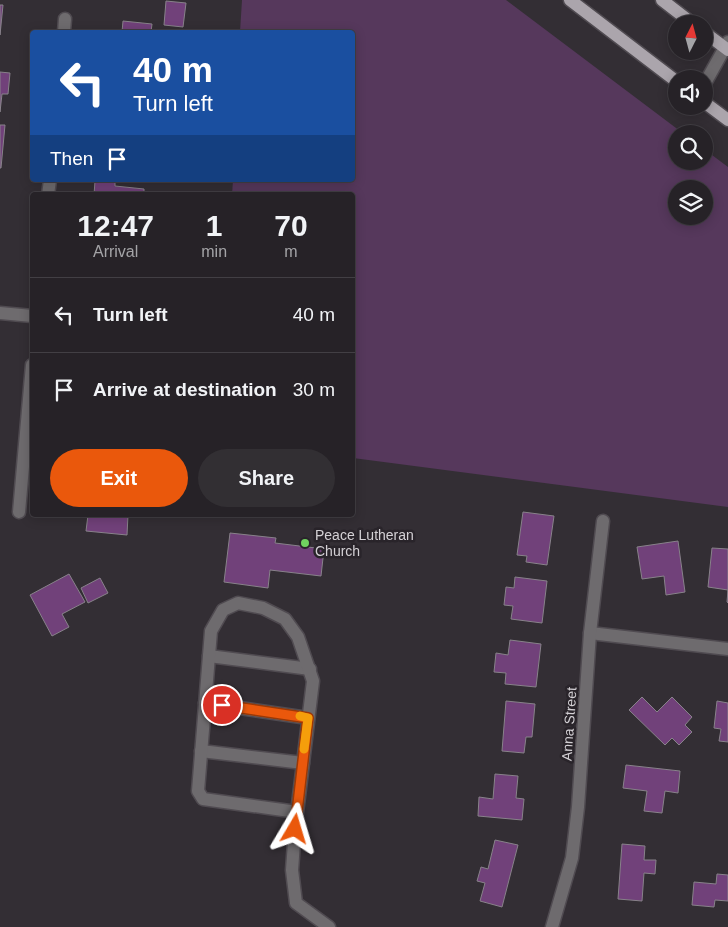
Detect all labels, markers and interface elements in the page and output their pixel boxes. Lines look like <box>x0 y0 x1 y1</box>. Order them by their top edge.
north arrow <box>668 15 712 60</box>
map controls <box>668 15 713 225</box>
icon: left <box>50 50 115 115</box>
text: 40 m <box>133 50 213 89</box>
button: sound <box>668 70 713 115</box>
text: Turn left <box>133 91 213 116</box>
button: search <box>668 125 713 170</box>
icon: arrive <box>103 145 131 173</box>
text: Then <box>50 148 93 169</box>
button: layers <box>668 180 713 225</box>
text: 12:47 <box>77 209 154 242</box>
text: 1 <box>206 209 223 242</box>
text: 70 <box>274 209 308 242</box>
text: Arrival <box>93 243 138 260</box>
text: min <box>201 243 227 260</box>
text: m <box>284 243 298 260</box>
icon: left <box>50 301 78 329</box>
text: Turn left <box>93 304 168 325</box>
text: 40 m <box>293 304 335 325</box>
icon: arrive <box>50 376 78 404</box>
text: Arrive at destination <box>93 379 277 400</box>
text: 30 m <box>293 379 335 400</box>
button: Exit <box>50 449 188 507</box>
button: Share <box>198 449 335 507</box>
place label: Peace Lutheran Church <box>315 527 414 559</box>
marker: Peace Lutheran Church <box>299 537 311 549</box>
pin <box>201 684 243 726</box>
street label: Anna Street <box>558 686 580 761</box>
icon: arrive <box>208 691 236 719</box>
position arrow <box>268 802 320 854</box>

